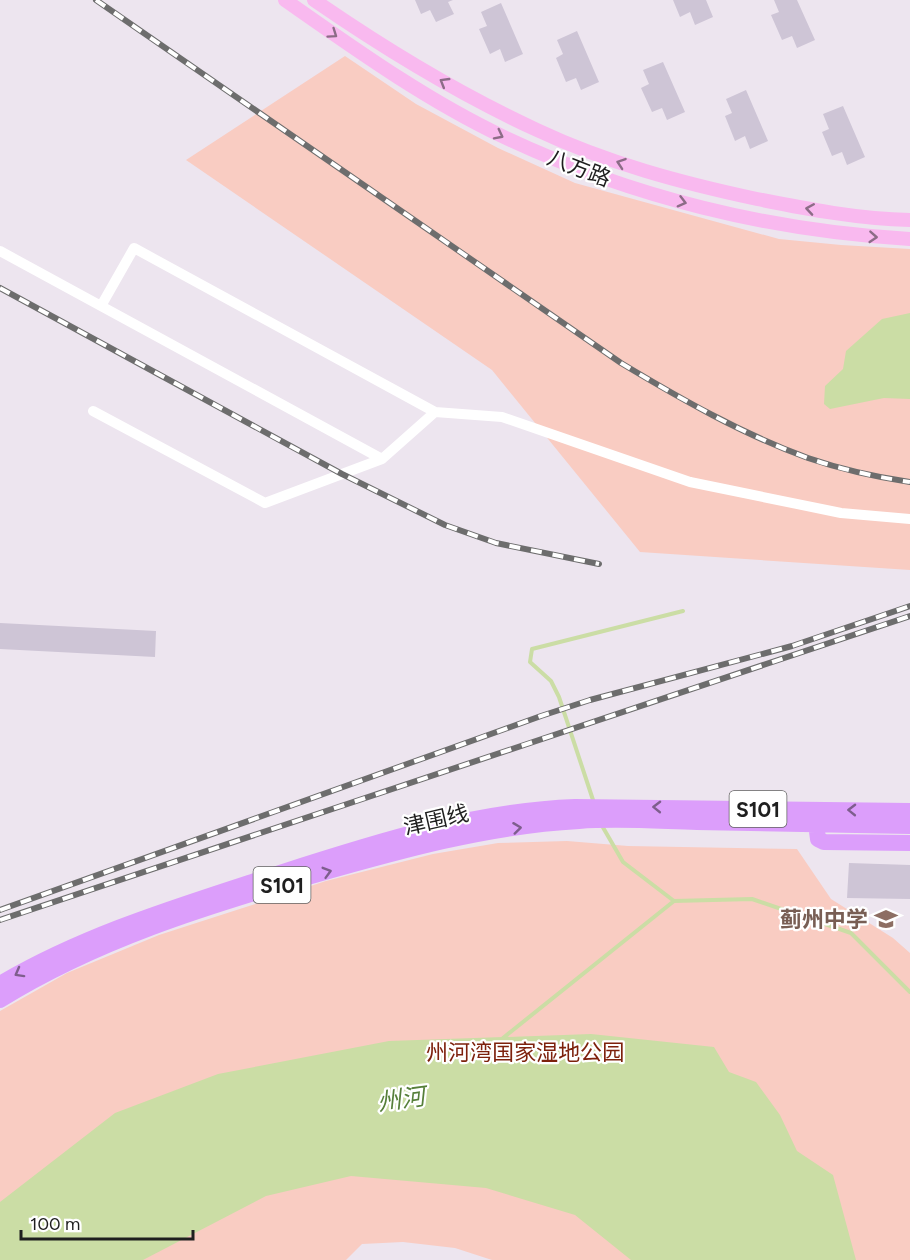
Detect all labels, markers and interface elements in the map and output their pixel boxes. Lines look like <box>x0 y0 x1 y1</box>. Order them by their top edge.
one-way arrow <box>326 27 337 38</box>
one-way arrow <box>440 78 450 89</box>
one-way arrow <box>493 127 504 139</box>
street label: 八方路 <box>543 144 615 192</box>
one-way arrow <box>616 157 627 170</box>
one-way arrow <box>676 195 687 207</box>
one-way arrow <box>806 203 816 216</box>
one-way arrow <box>869 230 878 243</box>
road number: S101 <box>730 791 786 827</box>
street label: 津围线 <box>401 799 471 841</box>
one-way arrow <box>652 800 661 813</box>
one-way arrow <box>847 804 856 816</box>
one-way arrow <box>512 822 521 834</box>
road number: S101 <box>254 867 310 903</box>
one-way arrow <box>321 867 332 879</box>
place label: 蓟州中学 <box>780 906 868 933</box>
school or university icon: 蓟州中学 <box>873 906 899 932</box>
one-way arrow <box>15 966 25 977</box>
park label: 州河湾国家湿地公园 <box>426 1039 624 1066</box>
water label: 州河 <box>375 1081 431 1117</box>
scale bar <box>21 1203 194 1241</box>
text: 100 m <box>30 1213 80 1235</box>

